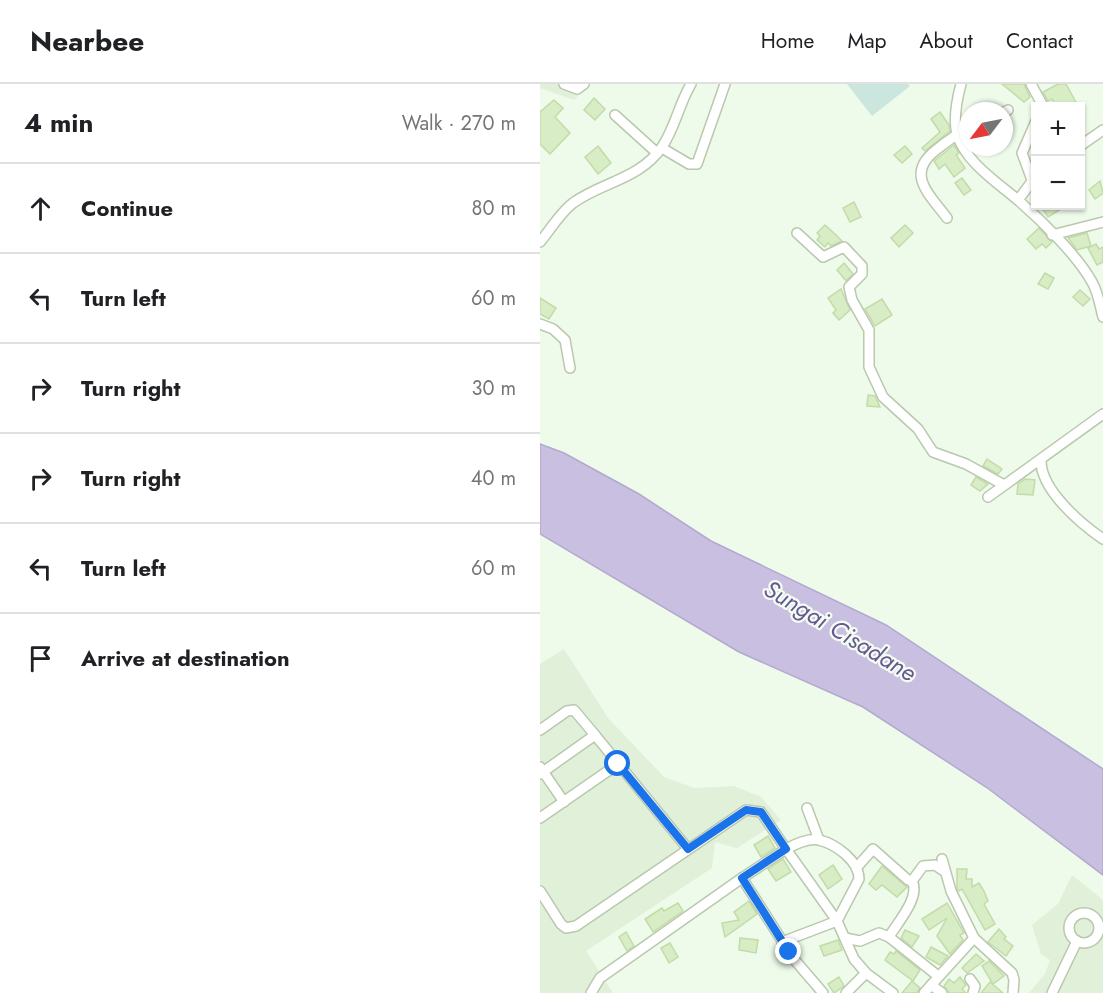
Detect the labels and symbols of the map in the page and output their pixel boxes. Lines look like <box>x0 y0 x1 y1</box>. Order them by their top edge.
north arrow <box>959 102 1013 156</box>
water label: Sungai Cisadane <box>757 571 923 690</box>
route start <box>604 750 630 776</box>
route end <box>775 938 801 964</box>

